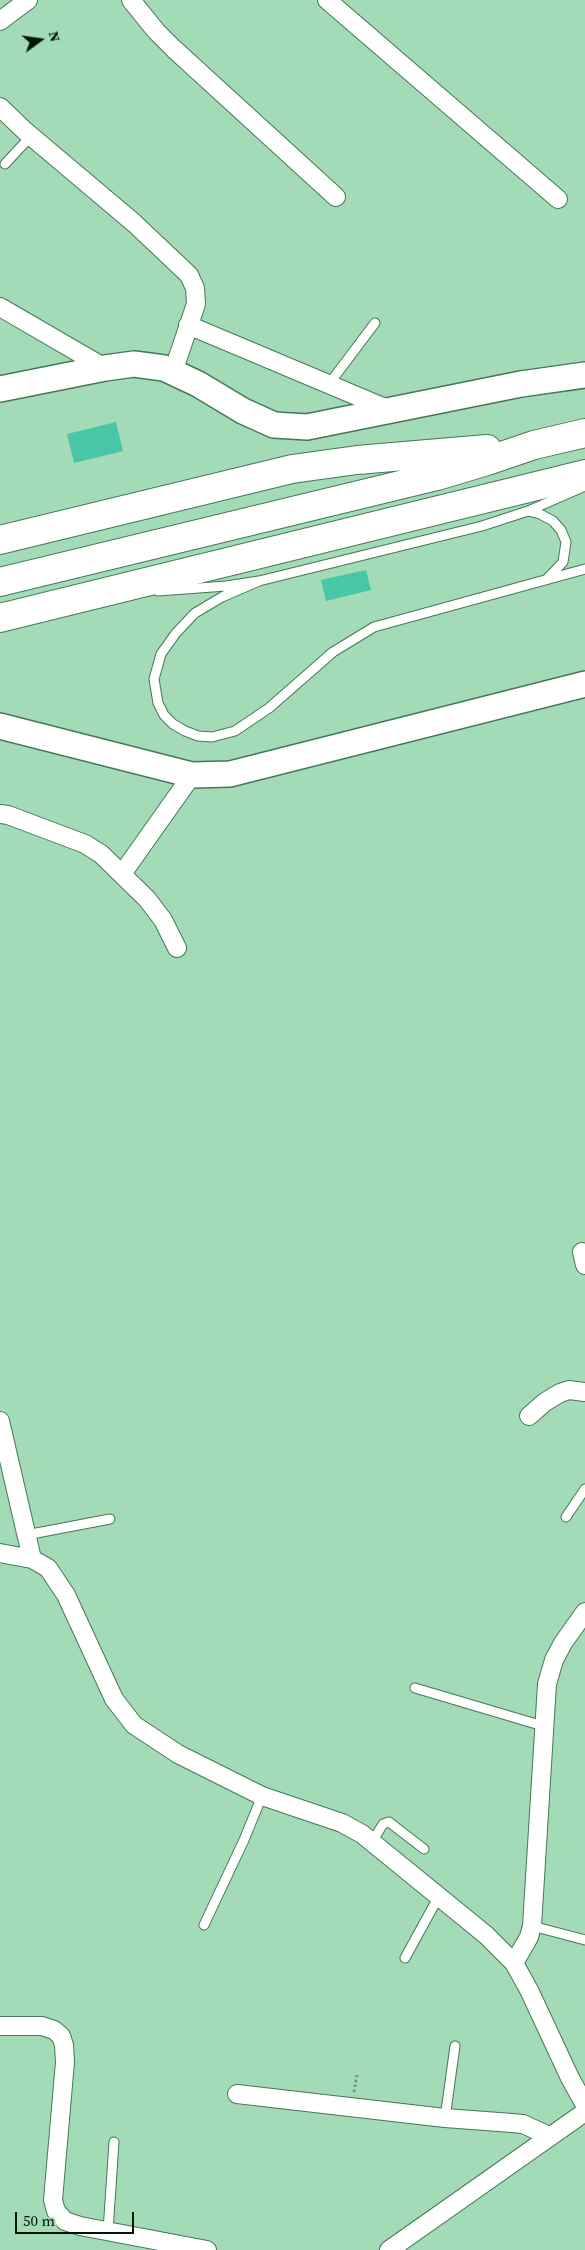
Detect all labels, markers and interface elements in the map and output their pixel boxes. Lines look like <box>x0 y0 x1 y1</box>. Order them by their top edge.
north arrow <box>15 15 65 65</box>
text: N <box>44 29 65 44</box>
scale bar <box>18 2202 136 2234</box>
text: 50 m <box>23 2210 55 2231</box>

